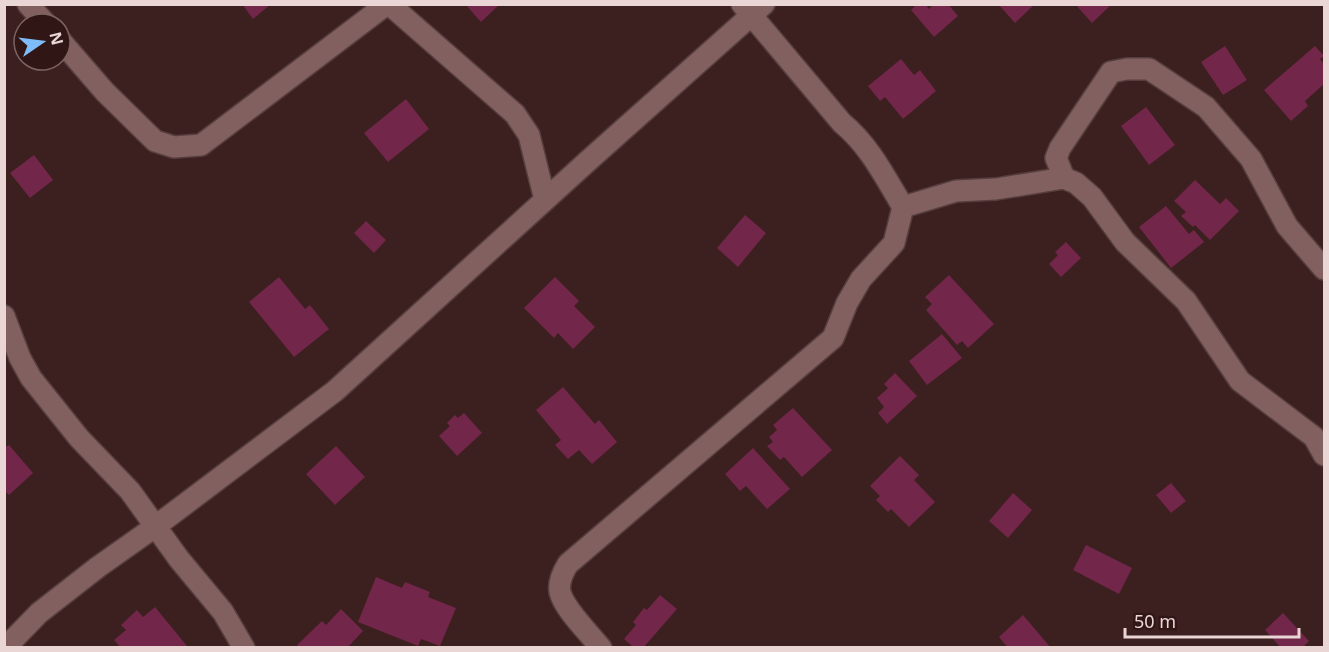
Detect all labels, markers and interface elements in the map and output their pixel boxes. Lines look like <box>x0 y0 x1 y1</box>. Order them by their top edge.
north arrow <box>12 12 72 72</box>
text: N <box>44 29 69 47</box>
scale bar <box>1125 601 1299 639</box>
text: 50 m <box>1134 609 1176 633</box>

